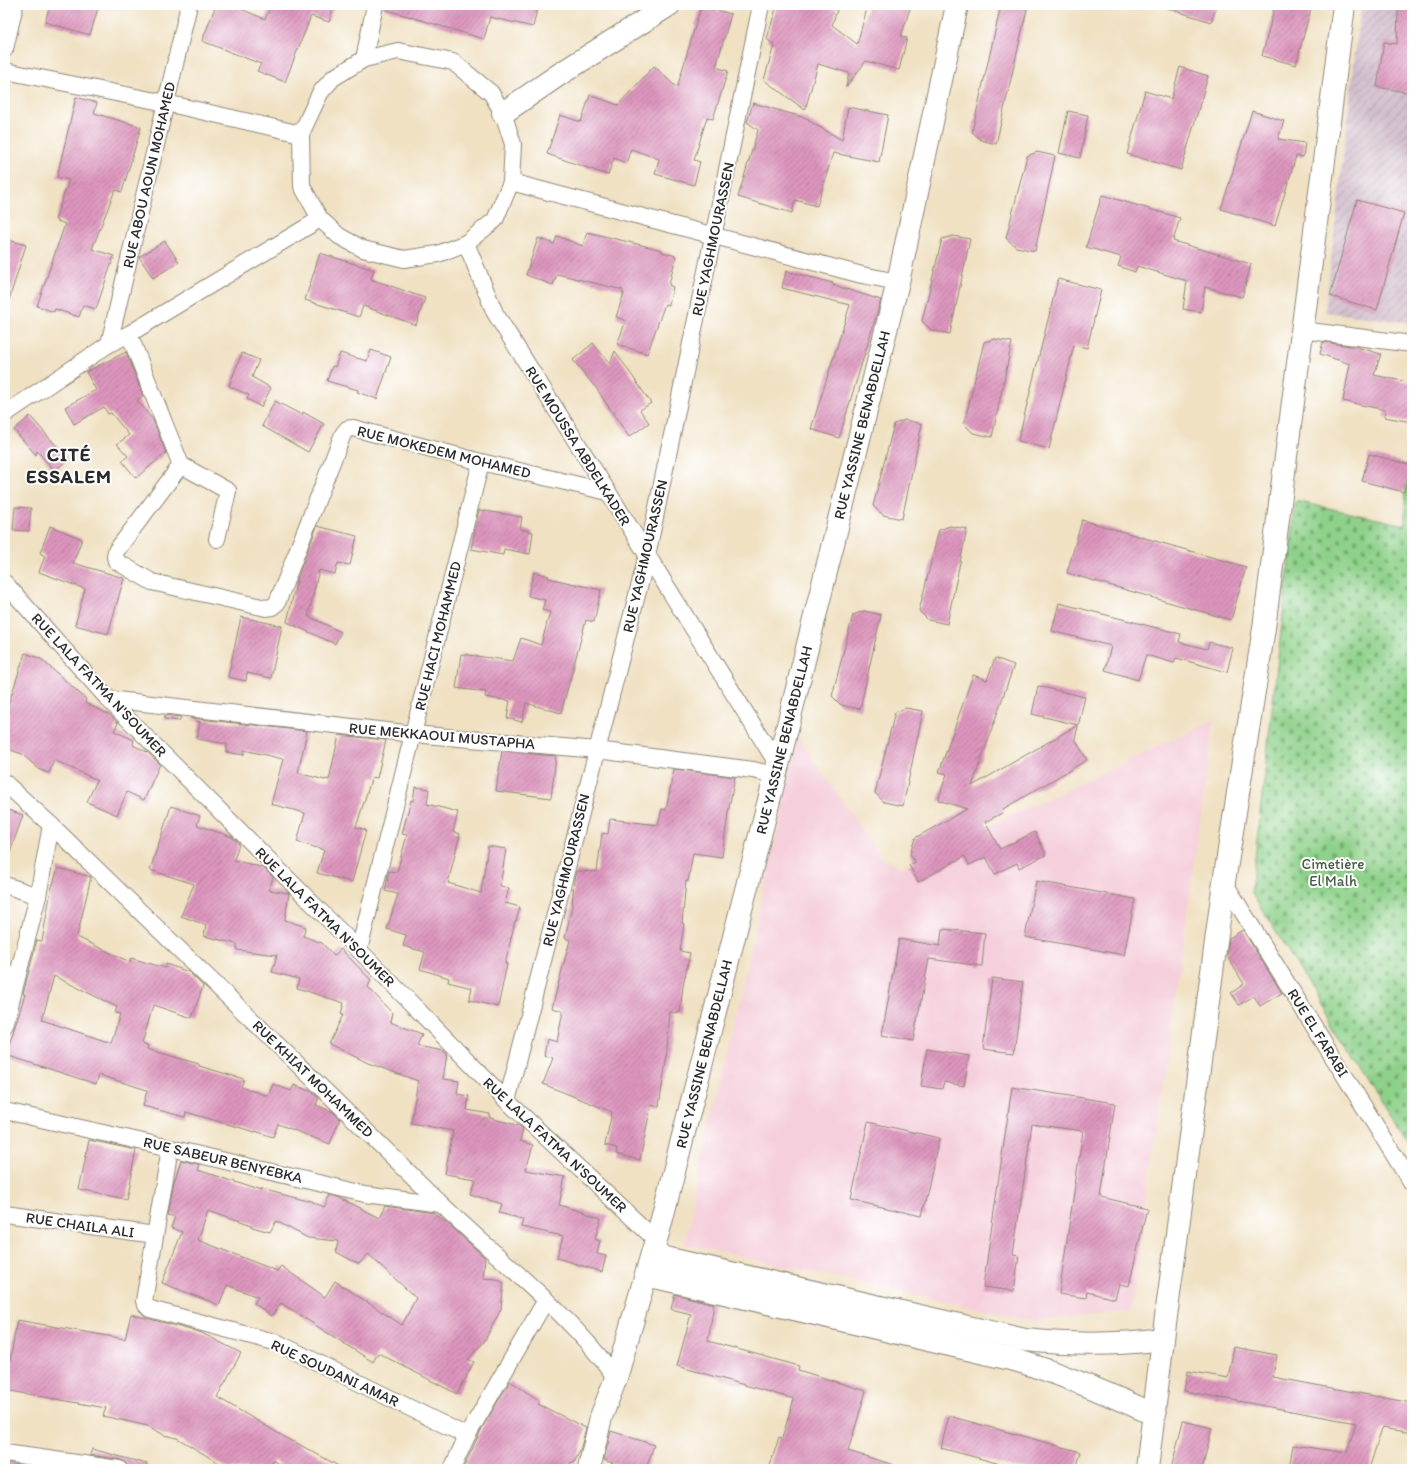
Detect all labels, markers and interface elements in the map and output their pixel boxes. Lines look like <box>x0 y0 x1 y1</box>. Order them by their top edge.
street label: RUE ABOU AOUN MOHAMED <box>119 80 179 270</box>
street label: RUE YAGHMOURASSEN <box>688 160 738 318</box>
street label: RUE YASSINE BENABDELLAH <box>830 329 894 521</box>
street label: RUE MOUSSA ABDELKADER <box>521 363 635 529</box>
street label: RUE MOKEDEM MOHAMED <box>355 422 533 482</box>
district label: CITÉ ESSALEM <box>26 443 112 488</box>
street label: RUE YAGHMOURASSEN <box>619 478 671 634</box>
street label: RUE HACI MOHAMMED <box>411 559 465 713</box>
street label: RUE LALA FATMA N'SOUMER <box>28 609 170 761</box>
street label: RUE YASSINE BENABDELLAH <box>752 644 816 836</box>
street label: RUE MEKKAOUI MUSTAPHA <box>348 719 536 753</box>
street label: RUE YAGHMOURASSEN <box>538 792 594 948</box>
street label: RUE LALA FATMA N'SOUMER <box>251 843 399 991</box>
park label: Cimetière El Malh <box>1302 855 1364 890</box>
street label: RUE YASSINE BENABDELLAH <box>672 958 736 1150</box>
street label: RUE EL FARABI <box>1284 985 1352 1081</box>
street label: RUE KHIAT MOHAMMED <box>249 1016 377 1142</box>
street label: RUE LALA FATMA N'SOUMER <box>479 1074 631 1216</box>
street label: RUE SABEUR BENYEBKA <box>142 1133 305 1187</box>
street label: RUE CHAILA ALI <box>25 1208 135 1242</box>
street label: RUE SOUDANI AMAR <box>268 1335 402 1411</box>

